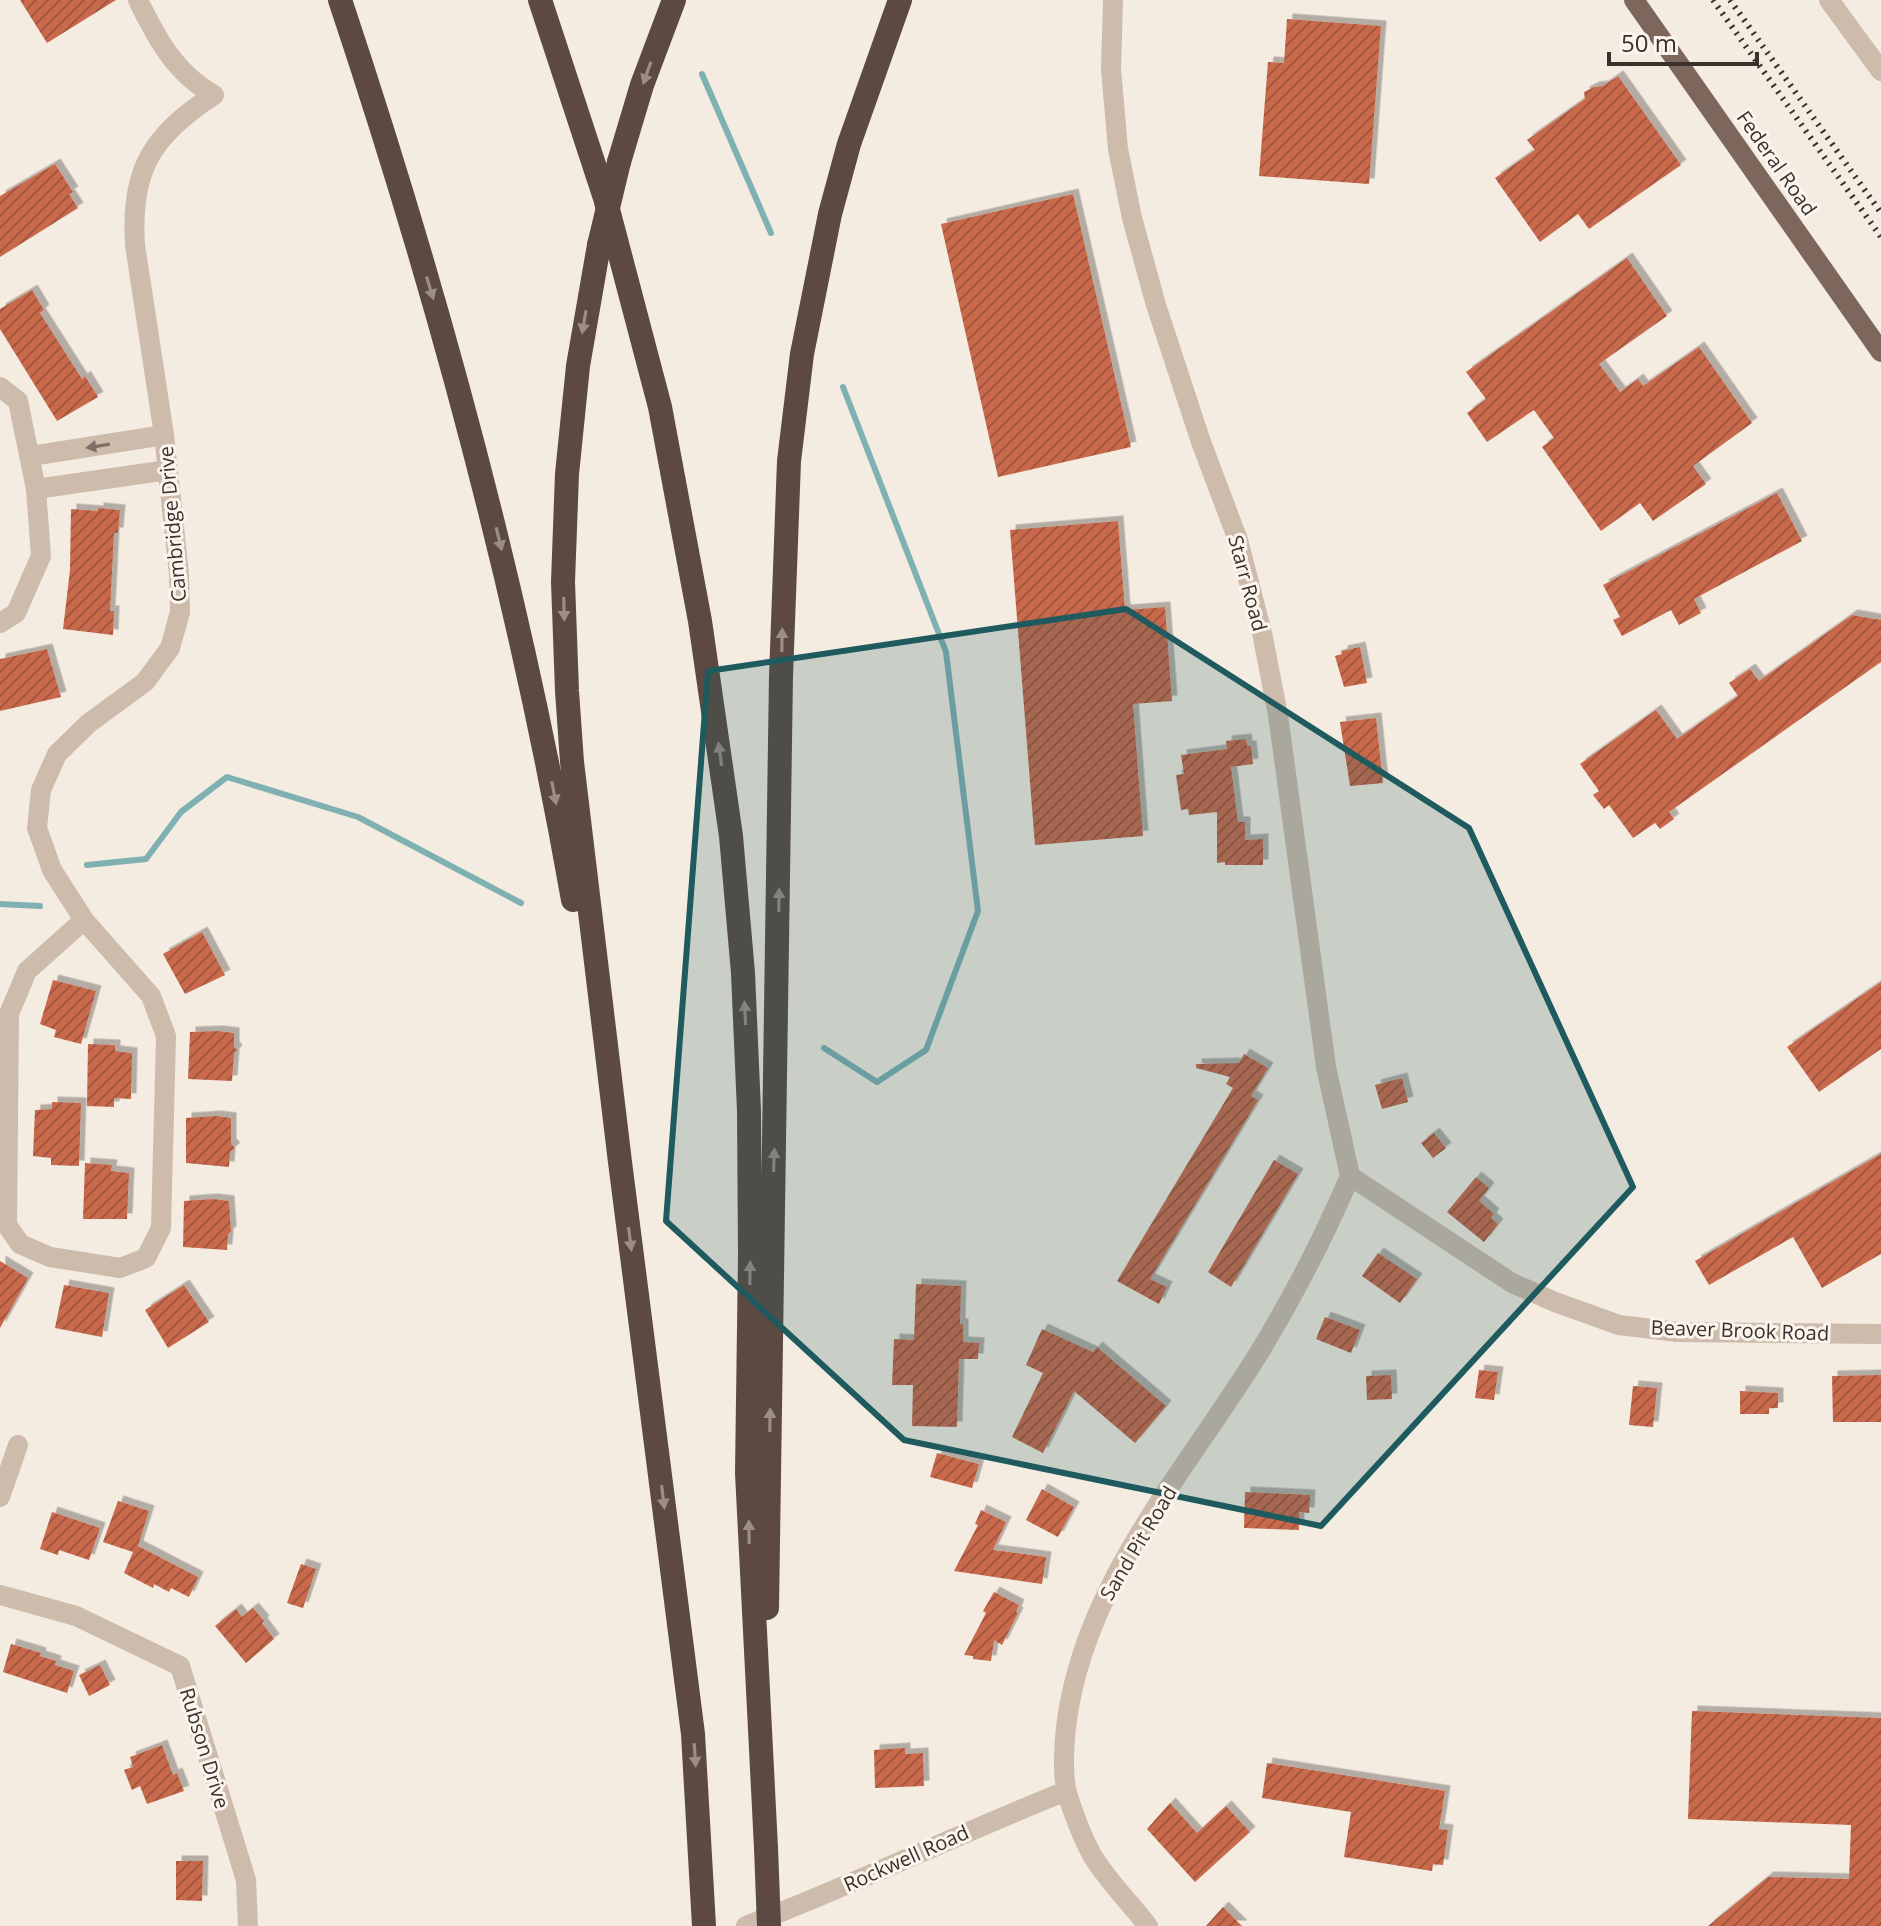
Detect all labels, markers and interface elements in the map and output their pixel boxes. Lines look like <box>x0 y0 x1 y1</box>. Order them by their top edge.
scale bar <box>1609 16 1757 66</box>
text: 50 m <box>1621 26 1677 59</box>
one-way arrow <box>640 61 652 85</box>
street label: Federal Road <box>1731 105 1823 221</box>
one-way arrow <box>424 277 437 301</box>
one-way arrow <box>578 310 590 335</box>
one-way arrow <box>85 440 110 452</box>
street label: Cambridge Drive <box>152 445 192 603</box>
one-way arrow <box>493 527 505 552</box>
street label: Starr Road <box>1222 532 1274 634</box>
one-way arrow <box>557 597 570 622</box>
one-way arrow <box>776 627 789 652</box>
one-way arrow <box>713 741 726 766</box>
one-way arrow <box>548 781 561 806</box>
one-way arrow <box>772 887 785 912</box>
one-way arrow <box>738 1000 751 1025</box>
one-way arrow <box>768 1147 780 1172</box>
one-way arrow <box>624 1227 637 1252</box>
one-way arrow <box>744 1260 756 1285</box>
street label: Beaver Brook Road <box>1650 1313 1830 1347</box>
one-way arrow <box>764 1407 776 1432</box>
street label: Sand Pit Road <box>1093 1481 1183 1605</box>
one-way arrow <box>657 1485 670 1510</box>
one-way arrow <box>742 1519 755 1544</box>
street label: Rubson Drive <box>174 1684 236 1812</box>
one-way arrow <box>689 1743 702 1768</box>
street label: Rockwell Road <box>839 1818 973 1898</box>

